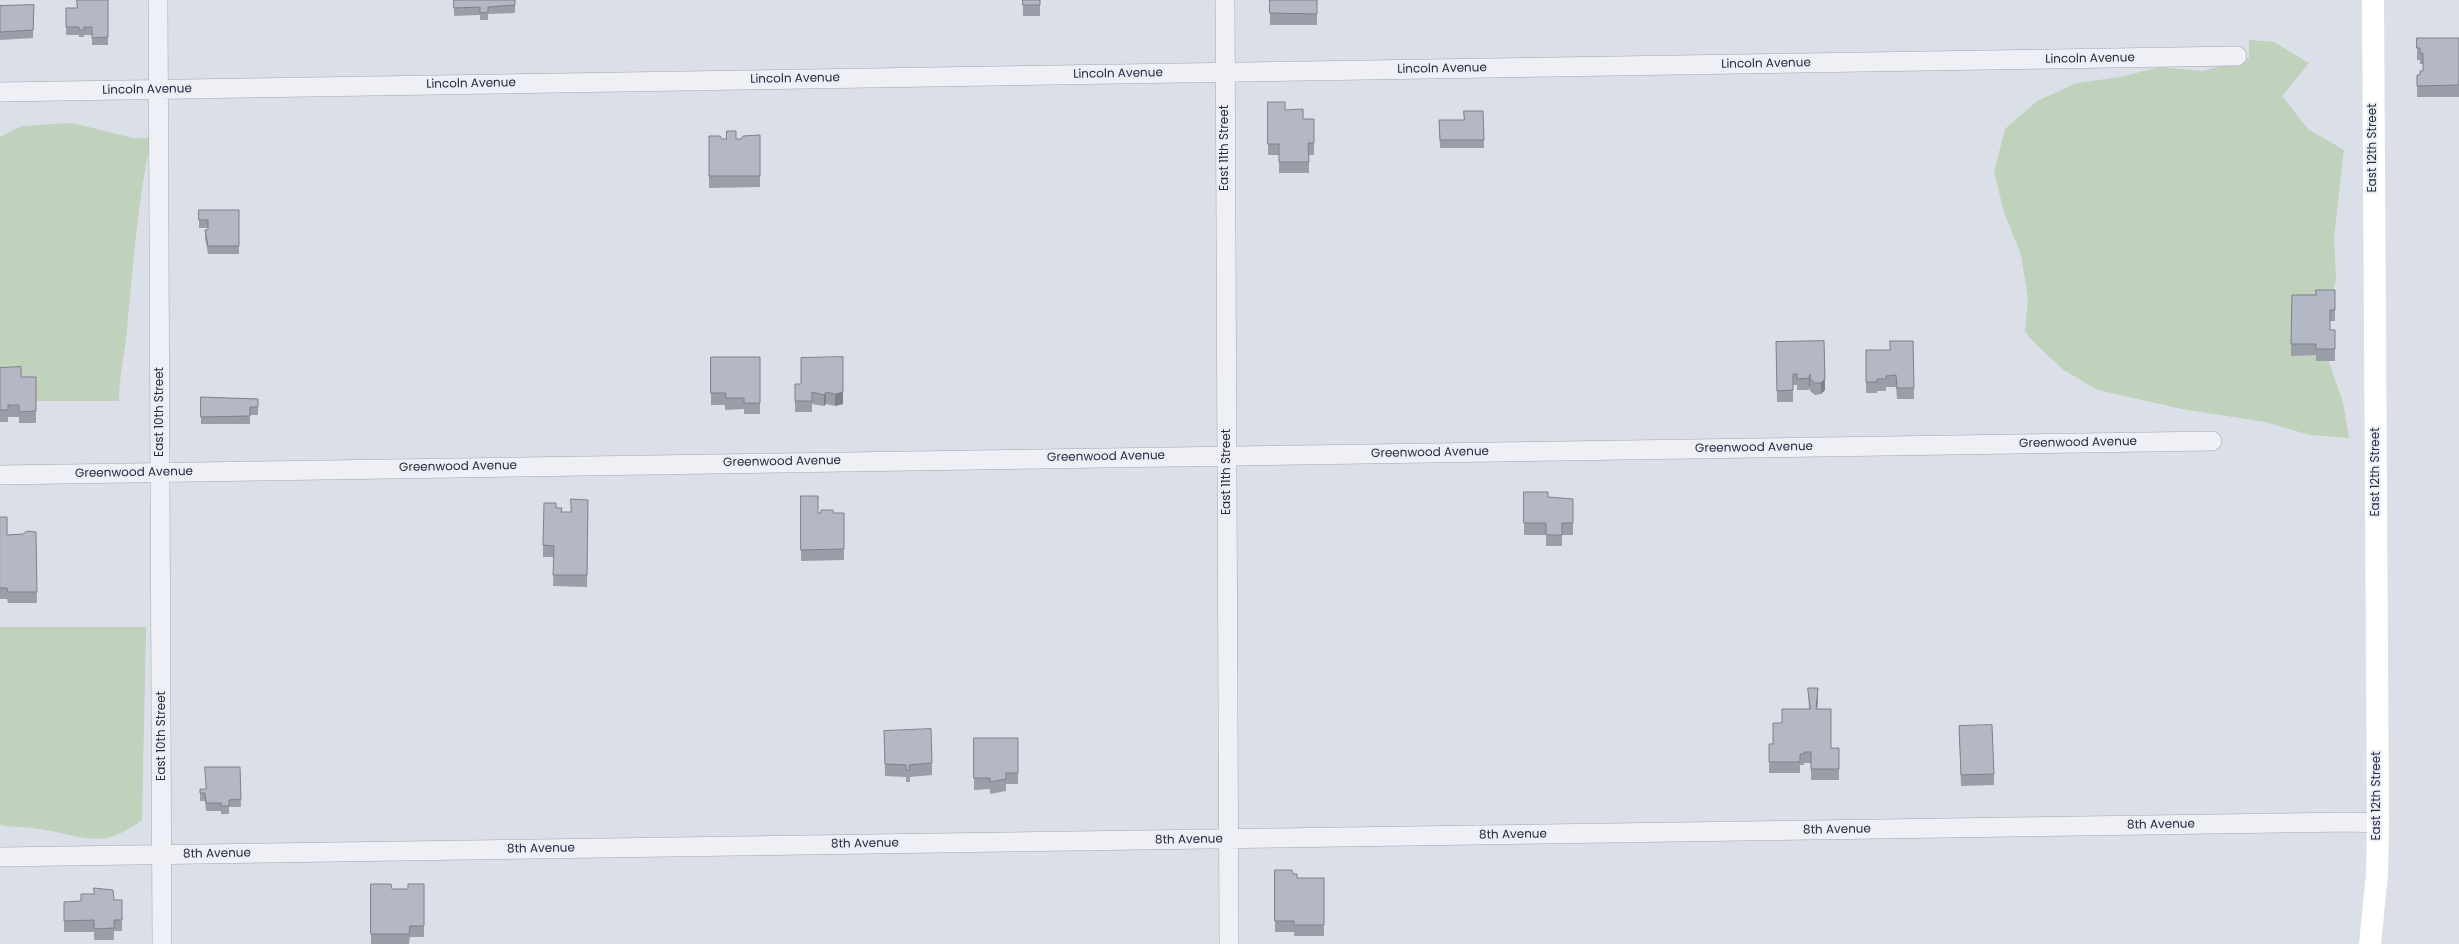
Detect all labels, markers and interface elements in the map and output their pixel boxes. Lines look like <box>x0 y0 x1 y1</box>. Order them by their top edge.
street label: Lincoln Avenue <box>2045 51 2135 67</box>
street label: Lincoln Avenue <box>1721 56 1811 72</box>
street label: Lincoln Avenue <box>1397 61 1487 77</box>
street label: Lincoln Avenue <box>1073 66 1163 82</box>
street label: Lincoln Avenue <box>750 71 840 87</box>
street label: Lincoln Avenue <box>426 76 516 92</box>
street label: Lincoln Avenue <box>102 82 192 98</box>
street label: East 12th Street <box>2366 103 2380 193</box>
street label: East 11th Street <box>1218 105 1232 191</box>
street label: East 10th Street <box>153 367 167 457</box>
street label: East 12th Street <box>2369 427 2383 517</box>
street label: East 11th Street <box>1220 429 1234 515</box>
street label: Greenwood Avenue <box>2019 435 2137 451</box>
street label: Greenwood Avenue <box>1695 440 1813 456</box>
street label: Greenwood Avenue <box>1371 445 1489 461</box>
street label: Greenwood Avenue <box>1047 449 1165 465</box>
street label: Greenwood Avenue <box>723 454 841 470</box>
street label: Greenwood Avenue <box>399 459 517 475</box>
street label: Greenwood Avenue <box>75 465 193 481</box>
street label: East 10th Street <box>155 691 169 781</box>
street label: East 12th Street <box>2370 751 2384 841</box>
street label: 8th Avenue <box>2127 817 2195 833</box>
street label: 8th Avenue <box>1803 822 1871 838</box>
street label: 8th Avenue <box>1479 827 1547 843</box>
street label: 8th Avenue <box>1155 832 1223 848</box>
street label: 8th Avenue <box>831 836 899 852</box>
street label: 8th Avenue <box>507 841 575 857</box>
street label: 8th Avenue <box>183 846 251 862</box>

